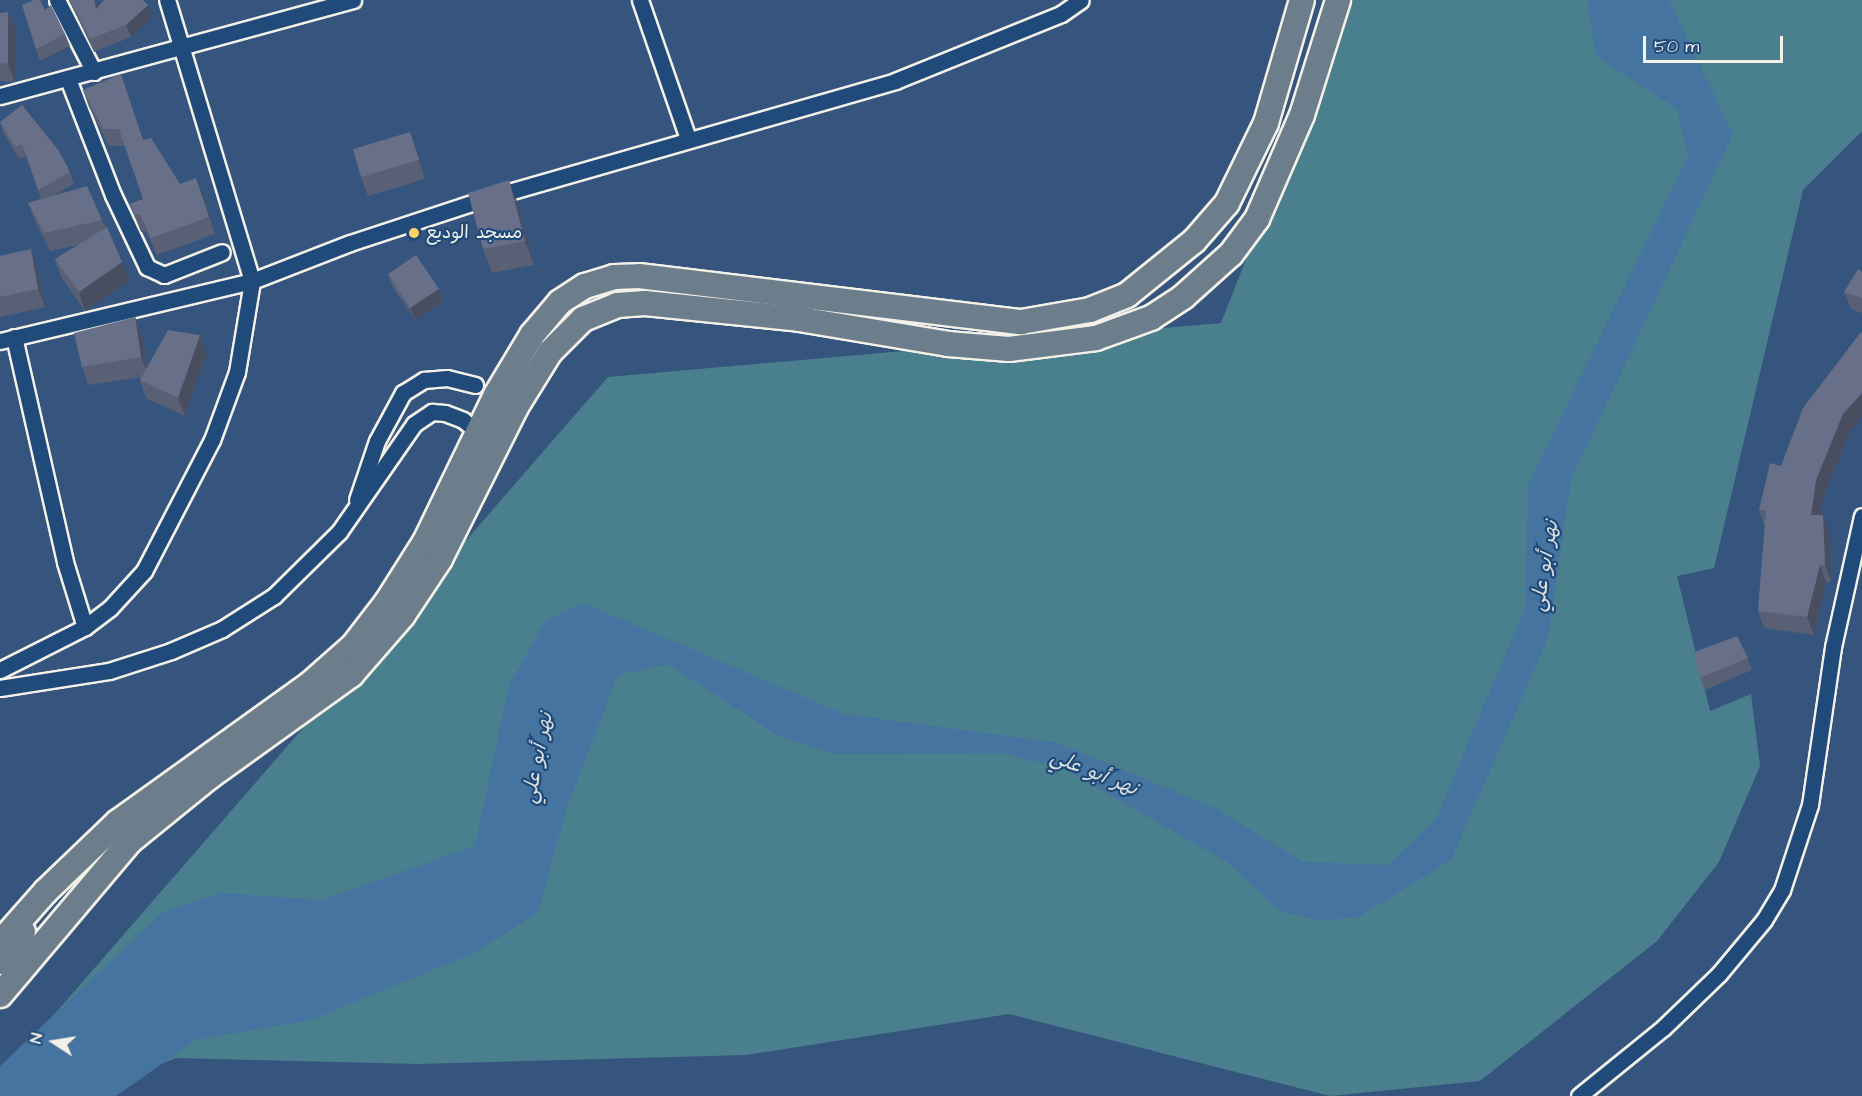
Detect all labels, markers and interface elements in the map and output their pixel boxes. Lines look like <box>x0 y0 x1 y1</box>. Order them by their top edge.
scale bar <box>1646 24 1786 62</box>
text: 50 m <box>1654 34 1699 59</box>
place label: مسجد الوديع <box>426 222 522 244</box>
marker: مسجد الوديع <box>407 226 421 240</box>
water label: نهر أبو علي <box>1526 519 1564 613</box>
water label: نهر أبو علي <box>517 711 559 805</box>
water label: نهر أبو علي <box>1047 745 1141 801</box>
north arrow <box>24 1012 84 1072</box>
text: N <box>25 1031 48 1045</box>

